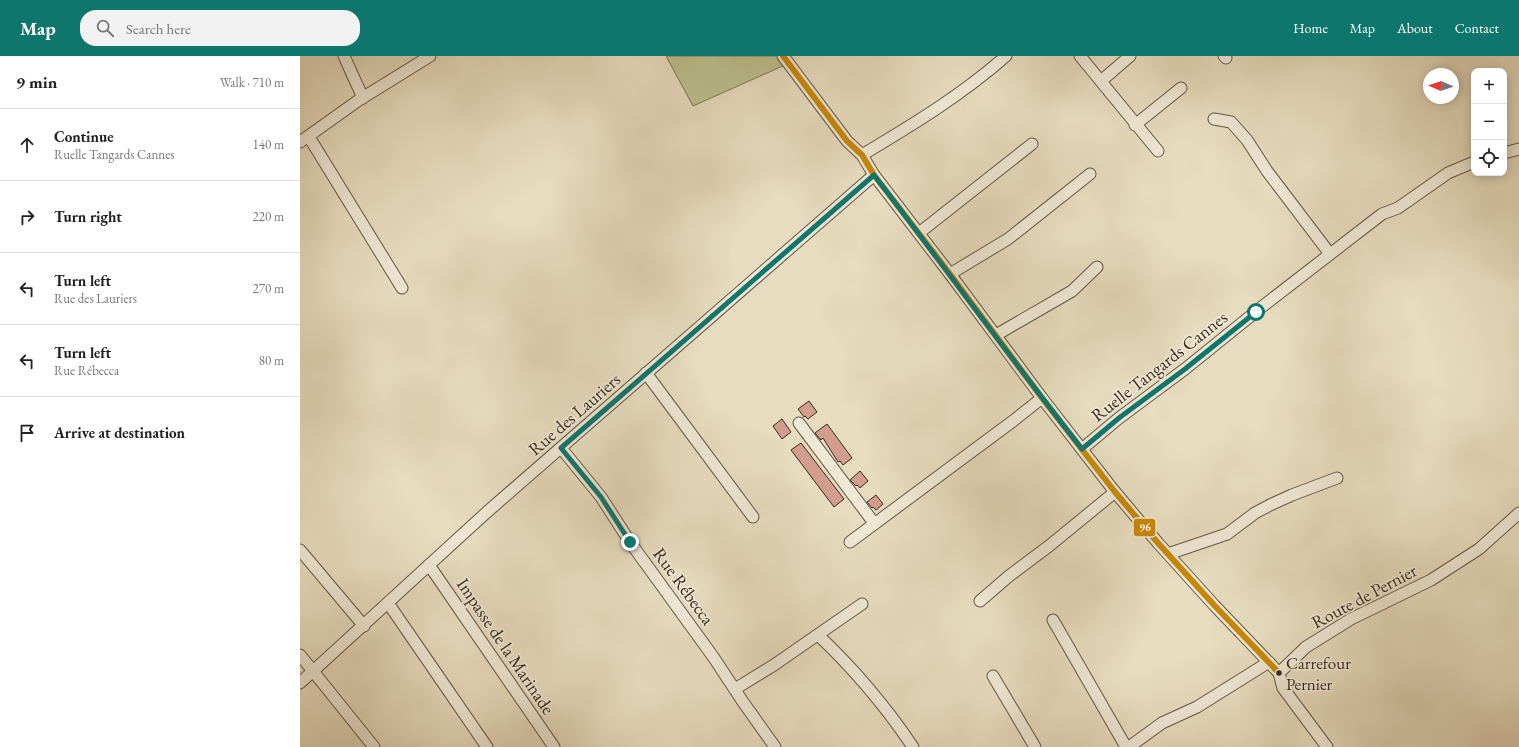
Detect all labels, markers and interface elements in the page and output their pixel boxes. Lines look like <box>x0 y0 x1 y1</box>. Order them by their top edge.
search box <box>80 10 360 46</box>
text: Map <box>20 16 56 41</box>
icon: search <box>94 17 116 39</box>
text: Search here <box>126 19 191 38</box>
text: Home <box>1293 19 1328 37</box>
text: Map <box>1350 19 1375 37</box>
text: About <box>1397 19 1433 37</box>
text: Contact <box>1455 19 1499 37</box>
north arrow <box>1423 68 1459 104</box>
map controls <box>1471 68 1507 176</box>
button: + <box>1471 68 1507 104</box>
text: 9 min <box>16 71 57 93</box>
text: Walk · 710 m <box>220 74 284 91</box>
button: − <box>1471 104 1507 140</box>
text: Continue <box>54 127 114 146</box>
icon: ahead <box>16 134 38 156</box>
text: 140 m <box>253 136 284 153</box>
button: locate <box>1471 140 1507 176</box>
text: Ruelle Tangards Cannes <box>54 146 174 163</box>
icon: right <box>16 206 38 228</box>
text: Turn right <box>54 207 122 226</box>
text: 220 m <box>253 208 284 225</box>
text: Turn left <box>54 271 111 290</box>
icon: left <box>16 278 38 300</box>
text: 270 m <box>253 280 284 297</box>
text: Rue des Lauriers <box>54 290 137 307</box>
route start <box>1247 303 1265 321</box>
street label: Ruelle Tangards Cannes <box>1086 305 1232 426</box>
text: Turn left <box>54 343 111 362</box>
icon: left <box>16 350 38 372</box>
text: 80 m <box>259 352 284 369</box>
text: Rue Rébecca <box>54 362 119 379</box>
street label: Rue des Lauriers <box>523 368 625 460</box>
icon: arrive <box>16 422 38 444</box>
text: Arrive at destination <box>54 423 185 442</box>
line badge: 96 <box>1133 518 1156 537</box>
text: 96 <box>1139 520 1151 534</box>
route end <box>621 533 639 551</box>
street label: Rue Rébecca <box>648 543 720 630</box>
street label: Route de Pernier <box>1307 559 1421 633</box>
street label: Impasse de la Marinade <box>452 573 560 719</box>
place label: Carrefour Pernier <box>1286 652 1351 695</box>
marker: Carrefour Pernier <box>1274 668 1284 678</box>

